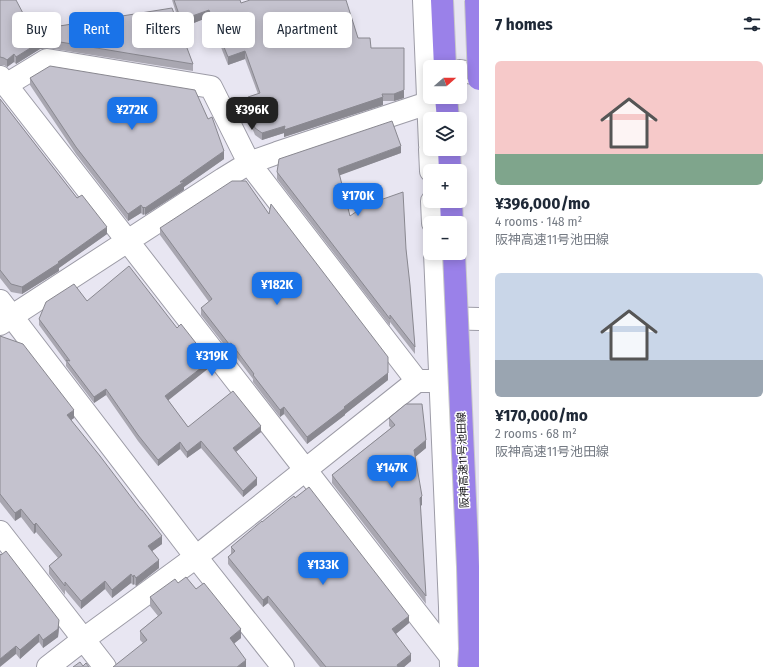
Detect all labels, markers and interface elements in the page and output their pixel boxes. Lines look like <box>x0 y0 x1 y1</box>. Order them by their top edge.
chip: Buy <box>12 12 61 48</box>
chip: Rent <box>69 12 124 48</box>
chip: Filters <box>132 12 194 48</box>
chip: New <box>202 12 255 48</box>
chip: Apartment <box>263 12 352 48</box>
icon: filters <box>741 13 763 35</box>
text: 7 homes <box>495 14 553 35</box>
north arrow <box>423 60 467 104</box>
map controls <box>423 60 467 260</box>
icon: home <box>593 87 665 159</box>
pin: ¥272K <box>104 97 160 131</box>
pin: ¥396K <box>224 97 280 131</box>
text: ¥272K <box>116 102 148 117</box>
text: ¥396K <box>235 102 269 117</box>
button: layers <box>423 112 467 156</box>
button: + <box>423 164 467 208</box>
pin: ¥170K <box>330 183 386 217</box>
text: ¥170K <box>342 188 374 203</box>
text: ¥396,000/mo <box>495 193 590 214</box>
text: 4 rooms · 148 m² <box>495 214 582 229</box>
button: − <box>423 216 467 260</box>
text: 阪神高速11号池田線 <box>495 232 609 247</box>
pin: ¥182K <box>249 272 305 306</box>
text: ¥182K <box>261 277 293 292</box>
icon: home <box>593 299 665 371</box>
pin: ¥319K <box>184 343 240 377</box>
text: ¥319K <box>196 348 228 363</box>
text: ¥170,000/mo <box>495 405 588 426</box>
street label: 阪神高速11号池田線 <box>455 412 471 508</box>
text: 2 rooms · 68 m² <box>495 426 577 441</box>
text: 阪神高速11号池田線 <box>495 444 609 459</box>
pin: ¥147K <box>364 455 420 489</box>
text: ¥147K <box>376 460 408 475</box>
pin: ¥133K <box>295 552 351 586</box>
text: ¥133K <box>307 557 339 572</box>

